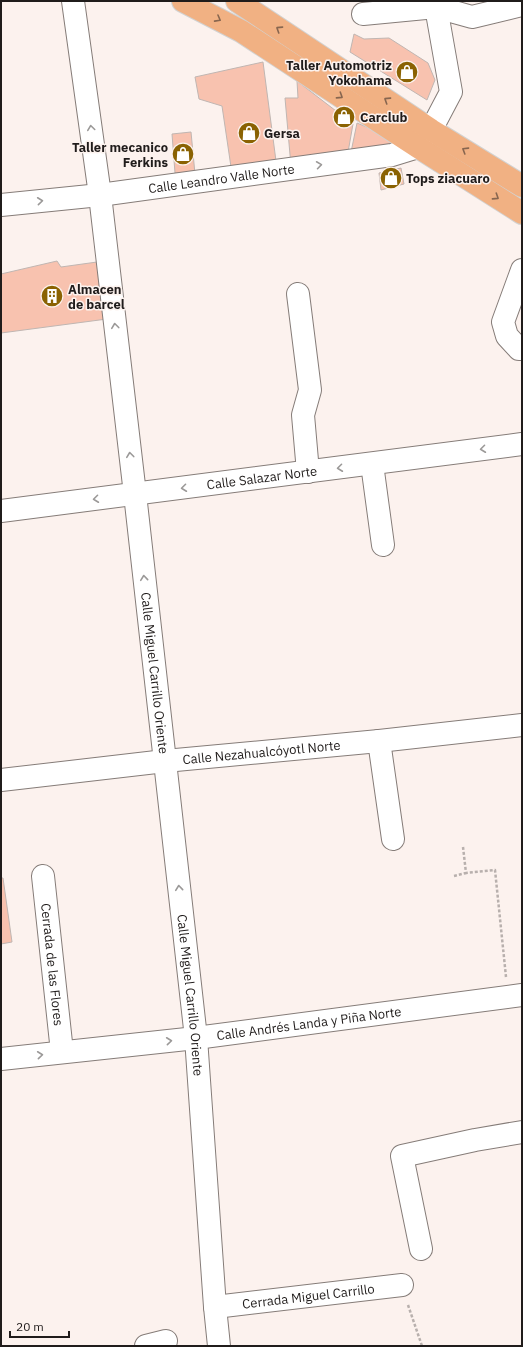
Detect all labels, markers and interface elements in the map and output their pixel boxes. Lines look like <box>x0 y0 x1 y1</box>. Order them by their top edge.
one-way arrow <box>214 14 221 21</box>
one-way arrow <box>276 26 283 33</box>
place label: Taller Automotriz Yokohama <box>286 57 392 89</box>
shop icon: Taller Automotriz Yokohama <box>394 59 420 85</box>
one-way arrow <box>336 91 343 99</box>
one-way arrow <box>384 97 391 105</box>
shop icon: Carclub <box>331 104 357 130</box>
place label: Carclub <box>360 109 407 126</box>
shop icon: Gersa <box>236 120 262 146</box>
one-way arrow <box>87 125 96 132</box>
place label: Gersa <box>264 125 300 142</box>
place label: Taller mecanico Ferkins <box>72 139 168 171</box>
shop icon: Taller mecanico Ferkins <box>170 141 196 167</box>
one-way arrow <box>462 148 469 155</box>
street label: Calle Leandro Valle Norte <box>147 160 296 197</box>
one-way arrow <box>316 161 322 170</box>
shop icon: Tops ziacuaro <box>378 165 404 191</box>
place label: Tops ziacuaro <box>406 170 490 187</box>
one-way arrow <box>492 192 499 200</box>
one-way arrow <box>37 197 43 206</box>
place label: Almacen de barcel <box>68 281 125 313</box>
building icon: Almacen de barcel <box>39 283 65 309</box>
one-way arrow <box>111 323 120 329</box>
one-way arrow <box>480 444 486 453</box>
one-way arrow <box>126 452 135 458</box>
street label: Calle Salazar Norte <box>206 462 318 493</box>
one-way arrow <box>337 463 344 472</box>
one-way arrow <box>181 483 187 492</box>
one-way arrow <box>93 494 99 503</box>
one-way arrow <box>140 575 149 581</box>
street label: Calle Miguel Carrillo Oriente <box>138 591 173 755</box>
street label: Calle Nezahualcóyotl Norte <box>182 736 341 768</box>
one-way arrow <box>175 885 184 891</box>
street label: Cerrada de las Flores <box>37 902 68 1027</box>
street label: Calle Miguel Carrillo Oriente <box>174 913 207 1077</box>
street label: Calle Andrés Landa y Piña Norte <box>215 1002 402 1044</box>
one-way arrow <box>166 1036 172 1045</box>
one-way arrow <box>37 1051 43 1060</box>
street label: Cerrada Miguel Carrillo <box>241 1280 375 1312</box>
scale bar <box>10 1313 69 1339</box>
text: 20 m <box>16 1319 44 1334</box>

